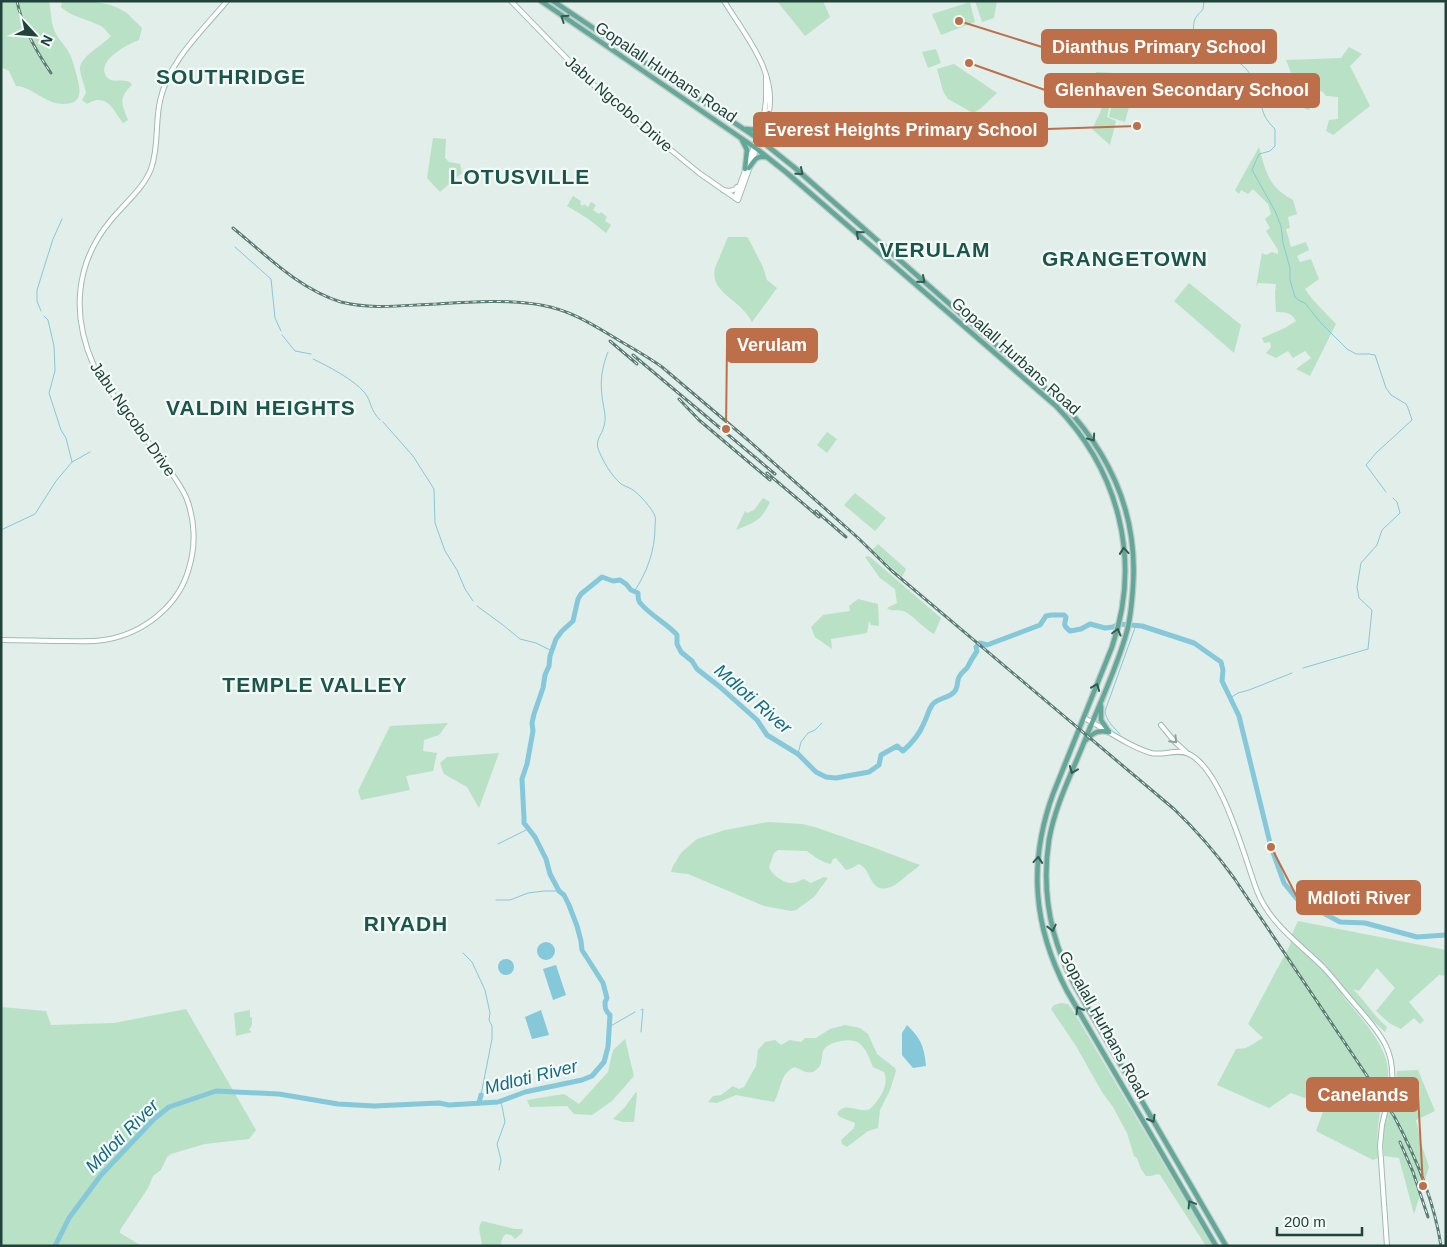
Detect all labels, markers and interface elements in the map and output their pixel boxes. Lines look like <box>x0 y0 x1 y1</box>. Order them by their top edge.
north arrow <box>10 10 60 60</box>
one-way arrow <box>560 15 570 24</box>
street label: Gopalall Hurbans Road <box>592 18 740 126</box>
callout: Dianthus Primary School <box>1042 30 1276 63</box>
text: N <box>37 33 56 49</box>
text: Dianthus Primary School <box>1052 37 1266 57</box>
street label: Jabu Ngcobo Drive <box>562 53 676 155</box>
district label: SOUTHRIDGE <box>156 65 306 88</box>
callout: Glenhaven Secondary School <box>1045 74 1319 107</box>
text: Glenhaven Secondary School <box>1055 80 1309 100</box>
callout: Everest Heights Primary School <box>754 113 1047 146</box>
text: Everest Heights Primary School <box>764 120 1038 140</box>
district label: LOTUSVILLE <box>450 165 590 188</box>
one-way arrow <box>795 166 804 175</box>
one-way arrow <box>856 231 865 240</box>
district label: VERULAM <box>880 238 990 261</box>
district label: GRANGETOWN <box>1042 247 1208 270</box>
one-way arrow <box>916 274 925 283</box>
street label: Gopalall Hurbans Road <box>949 294 1083 418</box>
callout: Verulam <box>727 329 817 362</box>
text: Verulam <box>737 335 807 355</box>
street label: Jabu Ngcobo Drive <box>87 358 179 480</box>
district label: VALDIN HEIGHTS <box>166 396 356 419</box>
one-way arrow <box>1086 432 1095 442</box>
one-way arrow <box>1119 547 1130 555</box>
one-way arrow <box>1111 629 1121 637</box>
water label: Mdloti River <box>711 660 796 738</box>
district label: TEMPLE VALLEY <box>222 673 408 696</box>
one-way arrow <box>1090 683 1101 692</box>
one-way arrow <box>1168 734 1177 743</box>
one-way arrow <box>1068 765 1079 774</box>
one-way arrow <box>1032 856 1043 864</box>
callout: Mdloti River <box>1297 881 1420 914</box>
text: Mdloti River <box>1307 888 1411 908</box>
district label: RIYADH <box>364 912 448 935</box>
one-way arrow <box>1046 923 1057 932</box>
street label: Gopalall Hurbans Road <box>1056 948 1152 1102</box>
one-way arrow <box>1075 1007 1085 1016</box>
water label: Mdloti River <box>482 1056 580 1098</box>
callout: Canelands <box>1307 1078 1418 1111</box>
text: Canelands <box>1317 1085 1409 1105</box>
water label: Mdloti River <box>81 1095 163 1177</box>
one-way arrow <box>1146 1114 1156 1123</box>
one-way arrow <box>1188 1200 1198 1209</box>
scale bar <box>1277 1204 1362 1236</box>
text: 200 m <box>1284 1213 1326 1230</box>

